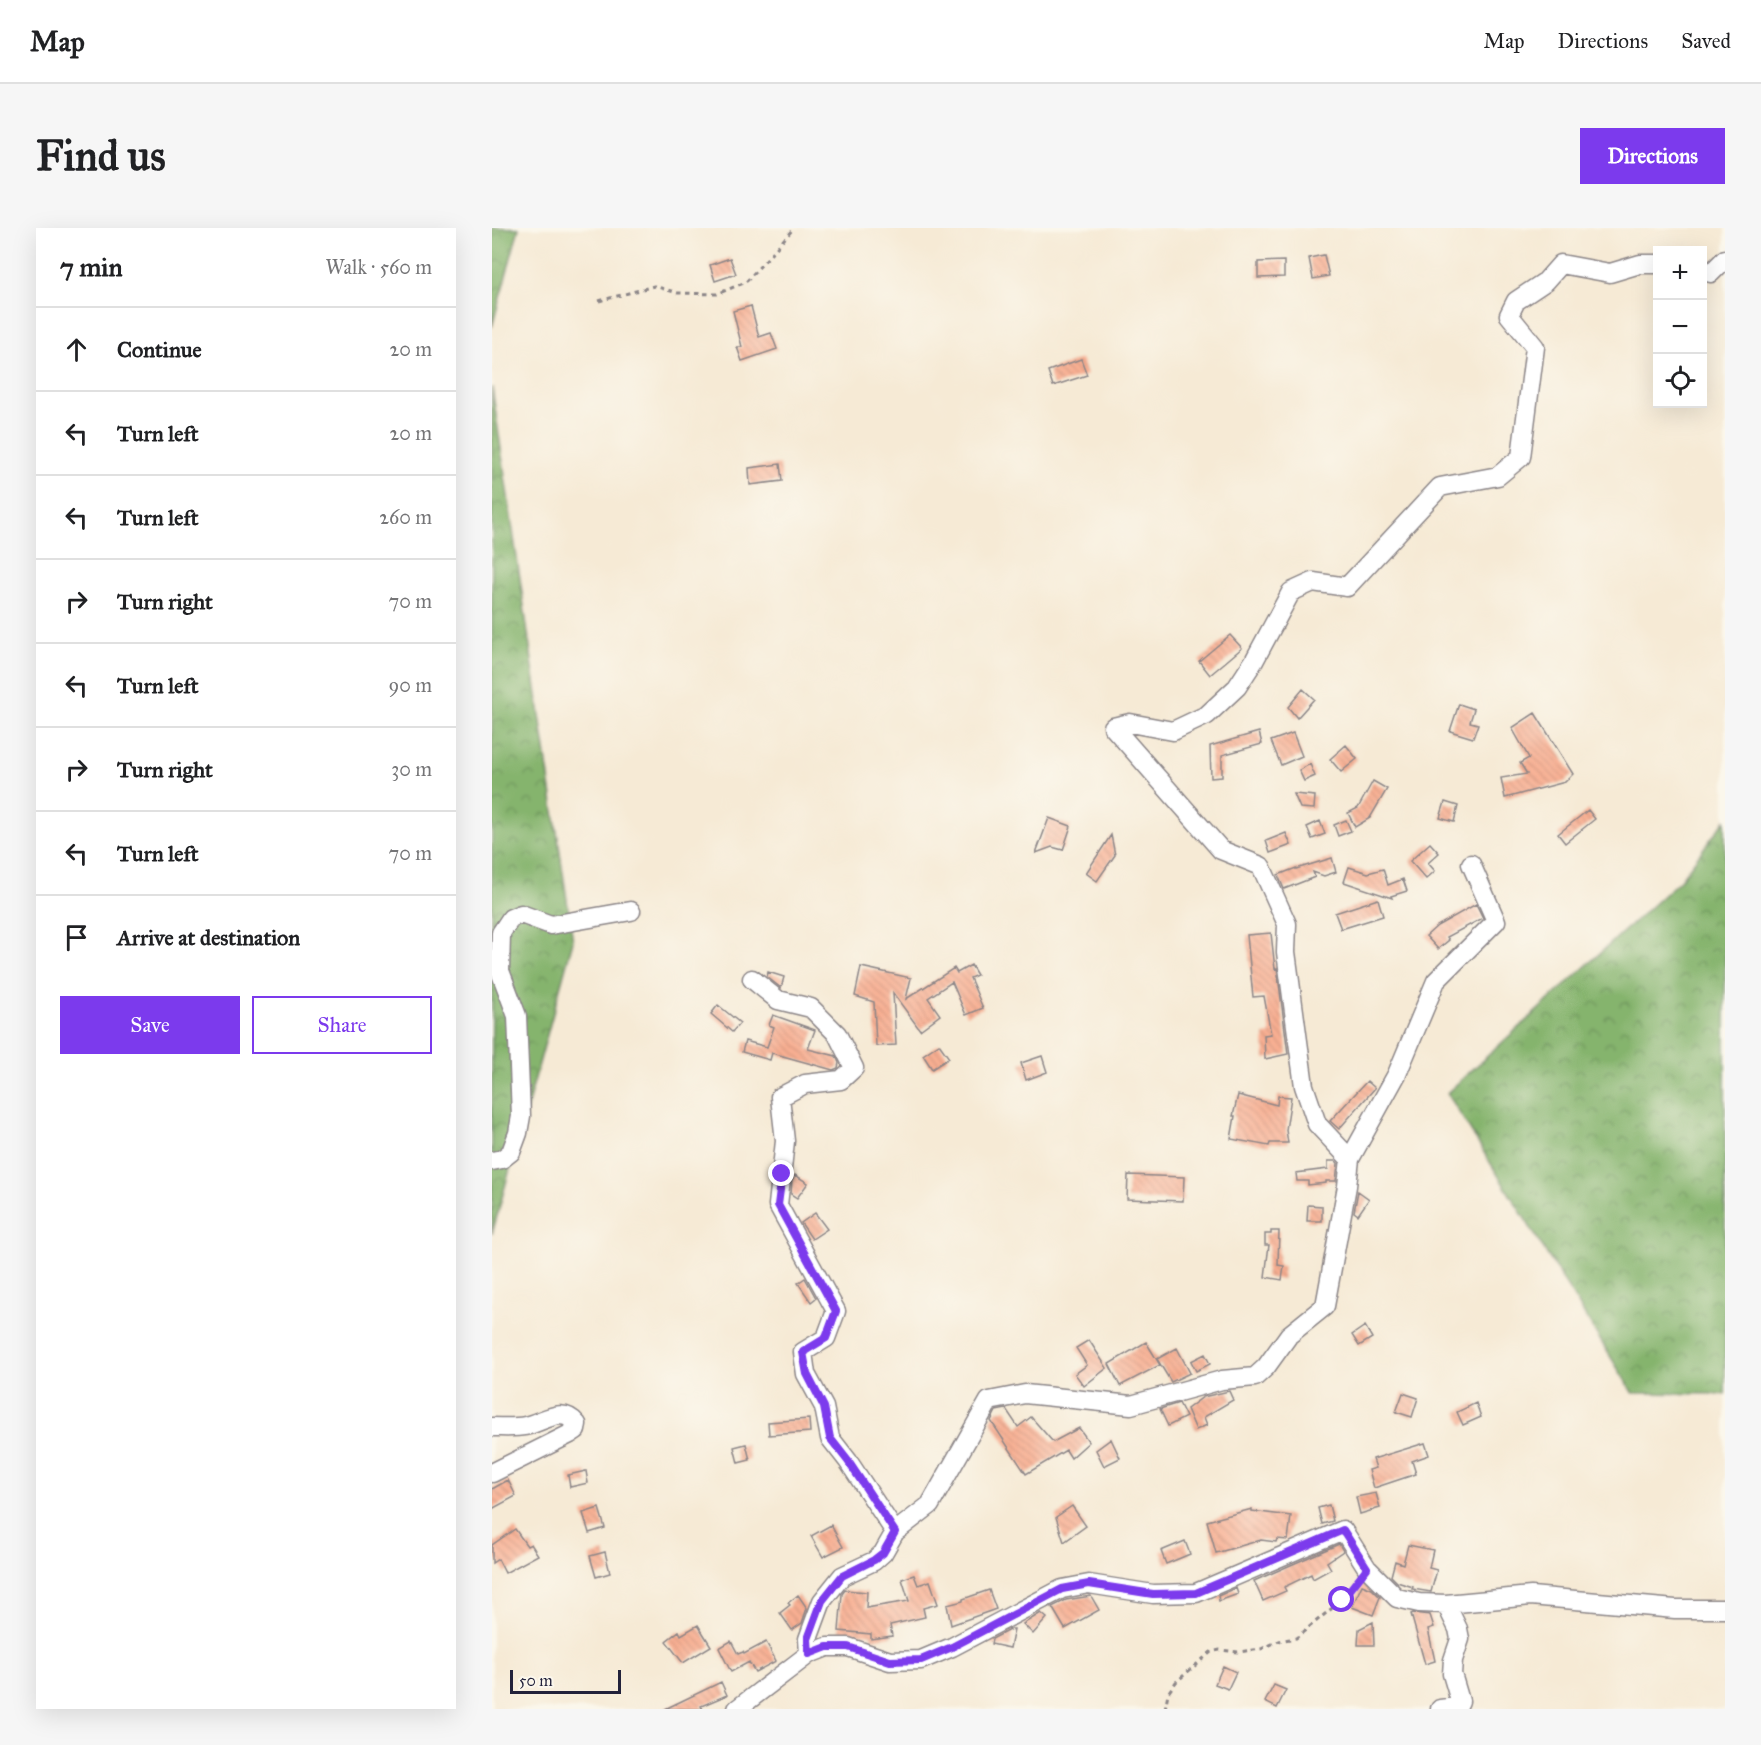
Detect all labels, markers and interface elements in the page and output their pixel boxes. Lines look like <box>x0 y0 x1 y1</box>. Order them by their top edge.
text: Map <box>30 24 85 59</box>
text: Map <box>1484 28 1525 54</box>
text: Directions <box>1558 28 1648 54</box>
text: Saved <box>1681 28 1731 54</box>
button: Directions <box>1580 128 1725 184</box>
text: Find us <box>36 130 166 182</box>
map controls <box>1653 246 1707 408</box>
button: + <box>1653 246 1707 300</box>
text: 7 min <box>60 251 123 283</box>
text: Walk · 560 m <box>326 255 432 279</box>
button: − <box>1653 300 1707 354</box>
icon: ahead <box>60 333 93 366</box>
text: Continue <box>117 336 202 363</box>
text: 20 m <box>389 337 432 361</box>
button: locate <box>1653 354 1707 408</box>
icon: left <box>60 417 93 450</box>
text: Turn left <box>117 420 199 447</box>
text: 20 m <box>389 421 432 445</box>
icon: left <box>60 501 93 534</box>
text: Turn left <box>117 504 199 531</box>
text: 260 m <box>379 505 432 529</box>
icon: right <box>60 585 93 618</box>
text: Turn right <box>117 588 213 615</box>
text: 70 m <box>389 589 432 613</box>
icon: left <box>60 669 93 702</box>
text: Turn left <box>117 672 199 699</box>
text: 90 m <box>389 673 432 697</box>
icon: right <box>60 753 93 786</box>
text: Turn right <box>117 756 213 783</box>
text: 30 m <box>391 757 432 781</box>
icon: left <box>60 837 93 870</box>
text: Turn left <box>117 840 199 867</box>
text: 70 m <box>389 841 432 865</box>
icon: arrive <box>60 921 93 954</box>
text: Arrive at destination <box>117 924 300 951</box>
button: Save <box>60 996 240 1054</box>
button: Share <box>252 996 432 1054</box>
route end <box>768 1160 794 1186</box>
route start <box>1328 1586 1354 1612</box>
scale bar <box>510 1667 621 1694</box>
text: 50 m <box>519 1671 553 1690</box>

